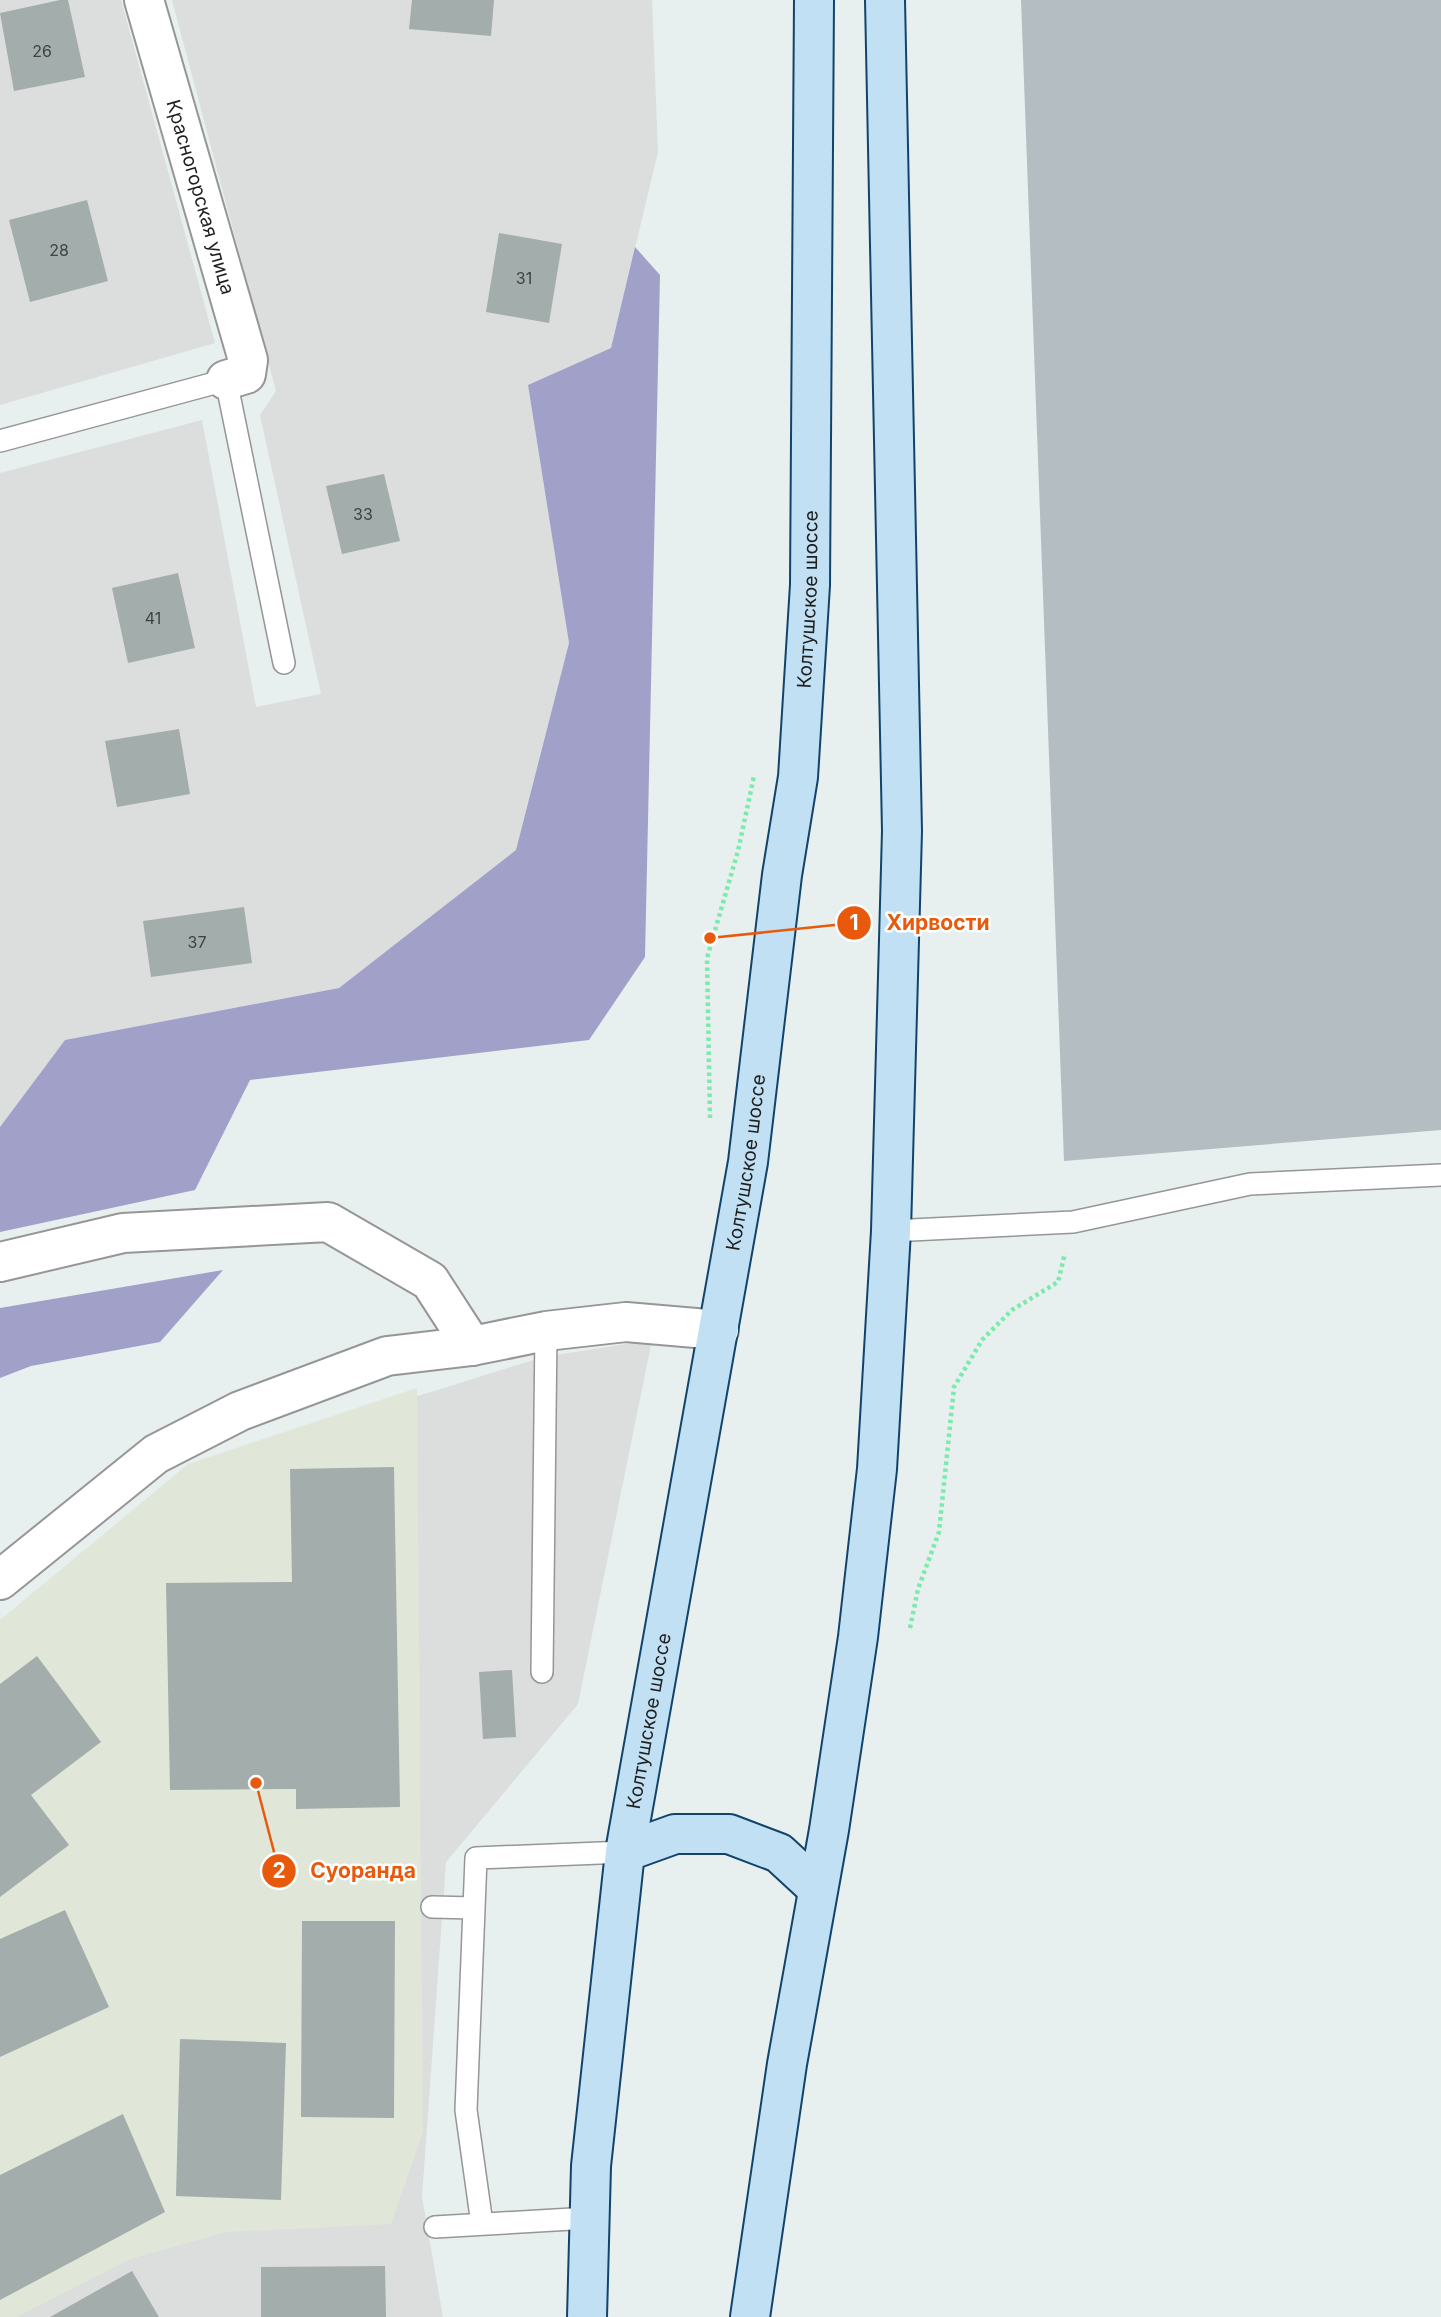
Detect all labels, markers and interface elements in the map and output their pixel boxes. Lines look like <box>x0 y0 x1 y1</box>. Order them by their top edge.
house number: 26 <box>32 41 52 61</box>
street label: Красногорская улица <box>162 97 240 297</box>
house number: 28 <box>49 240 69 260</box>
house number: 31 <box>516 268 532 288</box>
house number: 33 <box>353 504 373 524</box>
street label: Колтушское шоссе <box>792 510 822 689</box>
house number: 41 <box>145 608 161 628</box>
callout: Хирвости <box>837 902 1003 944</box>
text: 1 <box>849 910 859 935</box>
text: Хирвости <box>886 910 990 935</box>
house number: 37 <box>188 932 206 952</box>
street label: Колтушское шоссе <box>721 1073 770 1252</box>
street label: Колтушское шоссе <box>621 1631 675 1811</box>
callout: Суоранда <box>261 1850 430 1892</box>
text: 2 <box>272 1858 286 1883</box>
text: Суоранда <box>310 1858 416 1883</box>

